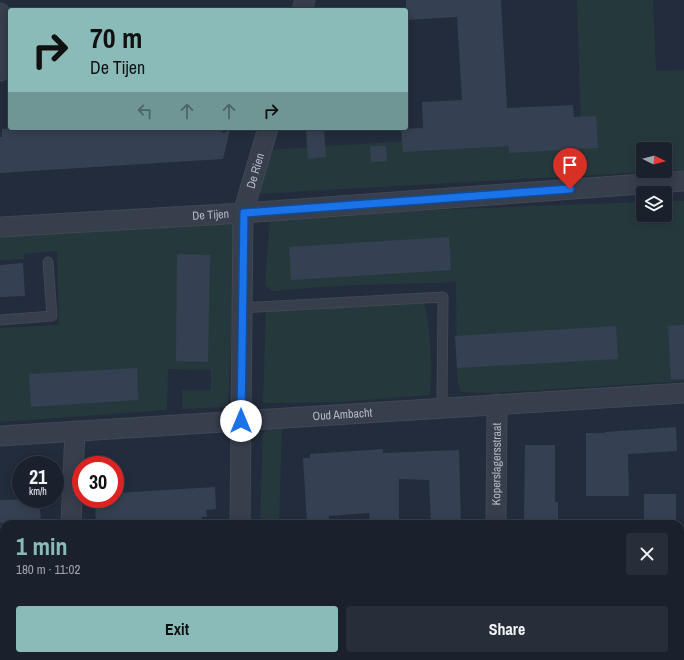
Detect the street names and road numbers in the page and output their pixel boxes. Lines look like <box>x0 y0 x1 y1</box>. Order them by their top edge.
street label: De Rien <box>243 151 268 190</box>
street label: De Tijen <box>192 206 230 224</box>
street label: Oud Ambacht <box>312 405 373 424</box>
street label: Koperslagersstraat <box>488 422 505 505</box>

